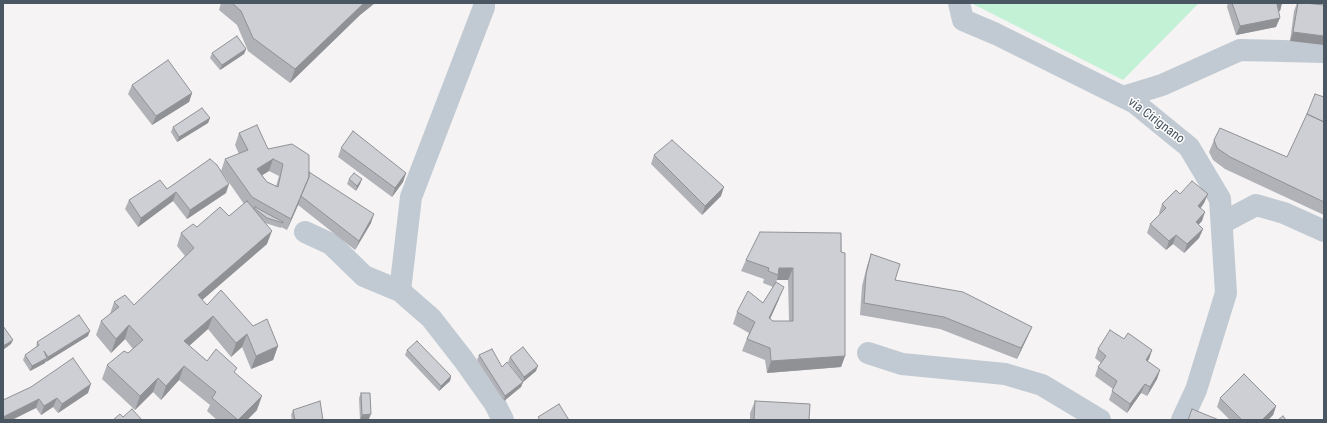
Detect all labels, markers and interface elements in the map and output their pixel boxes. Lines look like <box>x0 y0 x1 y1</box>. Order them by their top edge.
street label: via Cirignano <box>1125 95 1187 147</box>

